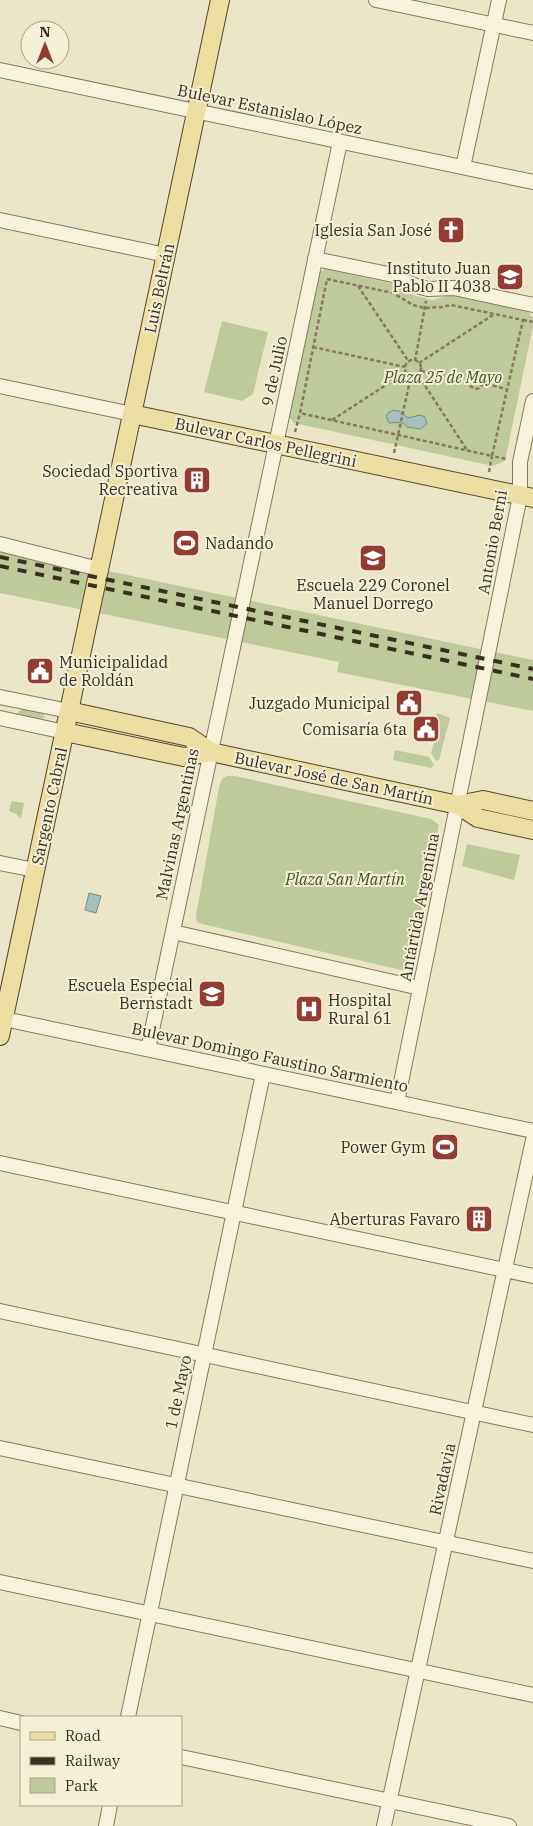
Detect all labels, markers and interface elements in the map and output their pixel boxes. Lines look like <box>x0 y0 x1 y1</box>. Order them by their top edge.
north arrow <box>20 20 70 70</box>
text: N <box>39 23 51 41</box>
street label: Bulevar Estanislao López <box>176 80 364 138</box>
church icon: Iglesia San José <box>436 215 466 245</box>
place label: Iglesia San José <box>314 220 432 240</box>
street label: Luis Beltrán <box>140 241 178 335</box>
place label: Instituto Juan Pablo II 4038 <box>387 258 491 296</box>
school or university icon: Instituto Juan Pablo II 4038 <box>495 262 525 292</box>
street label: 9 de Julio <box>257 334 291 408</box>
park label: Plaza 25 de Mayo <box>383 367 502 387</box>
street label: Bulevar Carlos Pellegrini <box>173 413 359 471</box>
place label: Sociedad Sportiva Recreativa <box>42 461 178 499</box>
building icon: Sociedad Sportiva Recreativa <box>182 465 212 495</box>
street label: Antonio Berni <box>473 488 511 596</box>
sports icon: Nadando <box>171 528 201 558</box>
place label: Nadando <box>205 533 274 553</box>
school or university icon: Escuela 229 Coronel Manuel Dorrego <box>358 543 388 573</box>
place label: Escuela 229 Coronel Manuel Dorrego <box>296 575 450 613</box>
place label: Municipalidad de Roldán <box>59 652 168 690</box>
public building icon: Municipalidad de Roldán <box>25 656 55 686</box>
public building icon: Juzgado Municipal <box>394 688 424 718</box>
place label: Juzgado Municipal <box>249 693 390 713</box>
public building icon: Comisaría 6ta <box>411 714 441 744</box>
place label: Comisaría 6ta <box>302 719 407 739</box>
street label: Sargento Cabral <box>27 745 71 867</box>
street label: Malvinas Argentinas <box>151 746 203 902</box>
street label: Bulevar José de San Martín <box>233 747 435 809</box>
street label: Antártida Argentina <box>395 831 443 983</box>
park label: Plaza San Martín <box>284 869 405 889</box>
place label: Escuela Especial Bernstadt <box>68 975 193 1013</box>
school or university icon: Escuela Especial Bernstadt <box>197 979 227 1009</box>
place label: Hospital Rural 61 <box>328 990 392 1028</box>
hospital icon: Hospital Rural 61 <box>294 994 324 1024</box>
street label: Bulevar Domingo Faustino Sarmiento <box>130 1018 410 1096</box>
sports icon: Power Gym <box>430 1132 460 1162</box>
place label: Power Gym <box>340 1137 426 1157</box>
building icon: Aberturas Favaro <box>464 1204 494 1234</box>
place label: Aberturas Favaro <box>329 1209 460 1229</box>
street label: 1 de Mayo <box>160 1353 196 1431</box>
street label: Rivadavia <box>425 1441 459 1517</box>
legend <box>20 1716 182 1806</box>
text: Road <box>65 1726 101 1745</box>
text: Railway <box>65 1751 120 1770</box>
text: Park <box>65 1776 98 1795</box>

